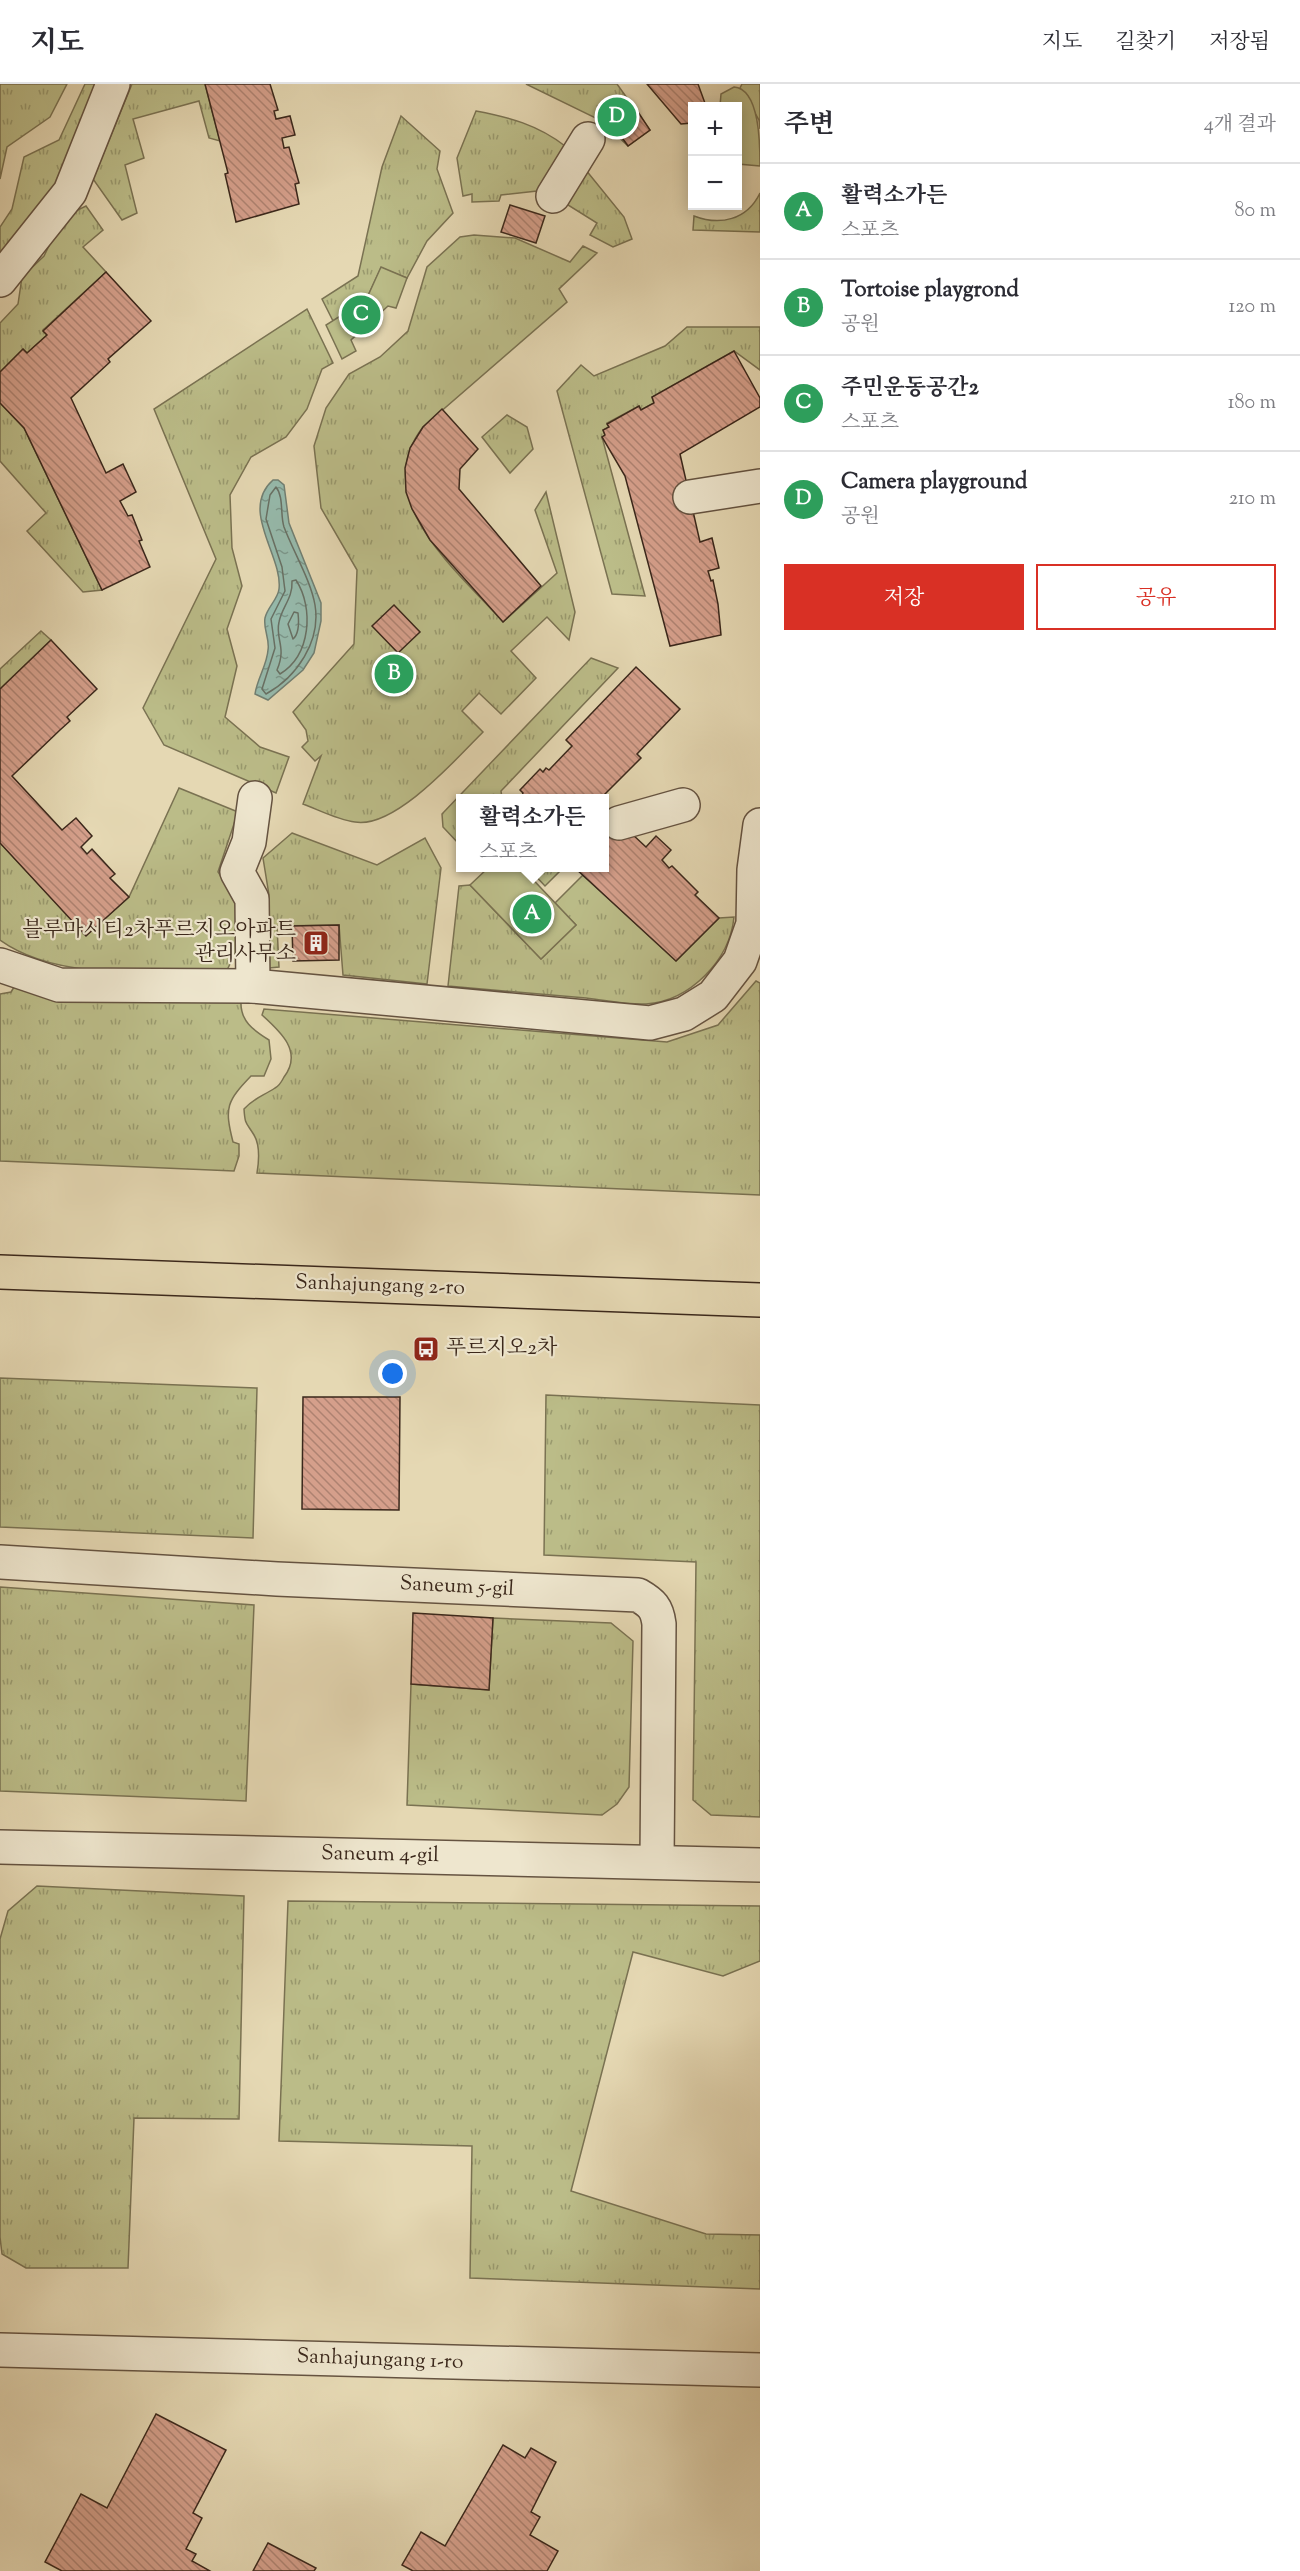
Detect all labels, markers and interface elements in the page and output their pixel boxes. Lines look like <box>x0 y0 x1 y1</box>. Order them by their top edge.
text: 지도 <box>30 24 84 64</box>
text: 지도 <box>1042 28 1082 58</box>
text: 길찾기 <box>1115 28 1176 58</box>
text: 저장됨 <box>1209 28 1270 58</box>
pin: D <box>598 94 636 140</box>
map controls <box>688 102 742 210</box>
button: + <box>688 102 742 156</box>
text: 주변 <box>784 107 834 144</box>
text: 4개 결과 <box>1204 111 1276 140</box>
button: − <box>688 156 742 210</box>
text: 활력소가든 <box>841 181 947 213</box>
text: A <box>795 197 812 226</box>
text: 80 m <box>1235 197 1276 226</box>
text: 스포츠 <box>841 217 899 246</box>
text: Tortoise playgrond <box>841 275 1019 307</box>
pin: C <box>342 292 380 338</box>
text: B <box>797 293 810 322</box>
text: 120 m <box>1228 293 1276 322</box>
text: 공원 <box>841 311 880 340</box>
text: 주민운동공간2 <box>841 373 979 405</box>
text: C <box>795 389 812 418</box>
text: 180 m <box>1228 389 1276 418</box>
text: 스포츠 <box>841 409 899 438</box>
text: Camera playground <box>841 467 1027 499</box>
text: D <box>796 485 811 514</box>
text: 210 m <box>1229 485 1276 514</box>
text: 공원 <box>841 503 880 532</box>
button: 저장 <box>784 564 1024 630</box>
button: 공유 <box>1036 564 1276 630</box>
pin: B <box>374 652 414 696</box>
popup <box>456 794 609 872</box>
text: 활력소가든 <box>479 803 586 835</box>
text: 스포츠 <box>479 839 537 868</box>
pin: A <box>512 892 552 936</box>
place label: 블루마시티2차푸르지오아파트 관리사무소 <box>22 916 296 970</box>
building icon: 블루마시티2차푸르지오아파트 관리사무소 <box>301 928 331 958</box>
street label: Sanhajungang 2-ro <box>295 1268 465 1304</box>
bus stop icon: 푸르지오2차 <box>411 1334 441 1364</box>
place label: 푸르지오2차 <box>446 1334 558 1364</box>
your location <box>378 1359 407 1388</box>
street label: Saneum 5-gil <box>399 1569 515 1605</box>
street label: Saneum 4-gil <box>321 1839 439 1871</box>
street label: Sanhajungang 1-ro <box>296 2342 464 2378</box>

